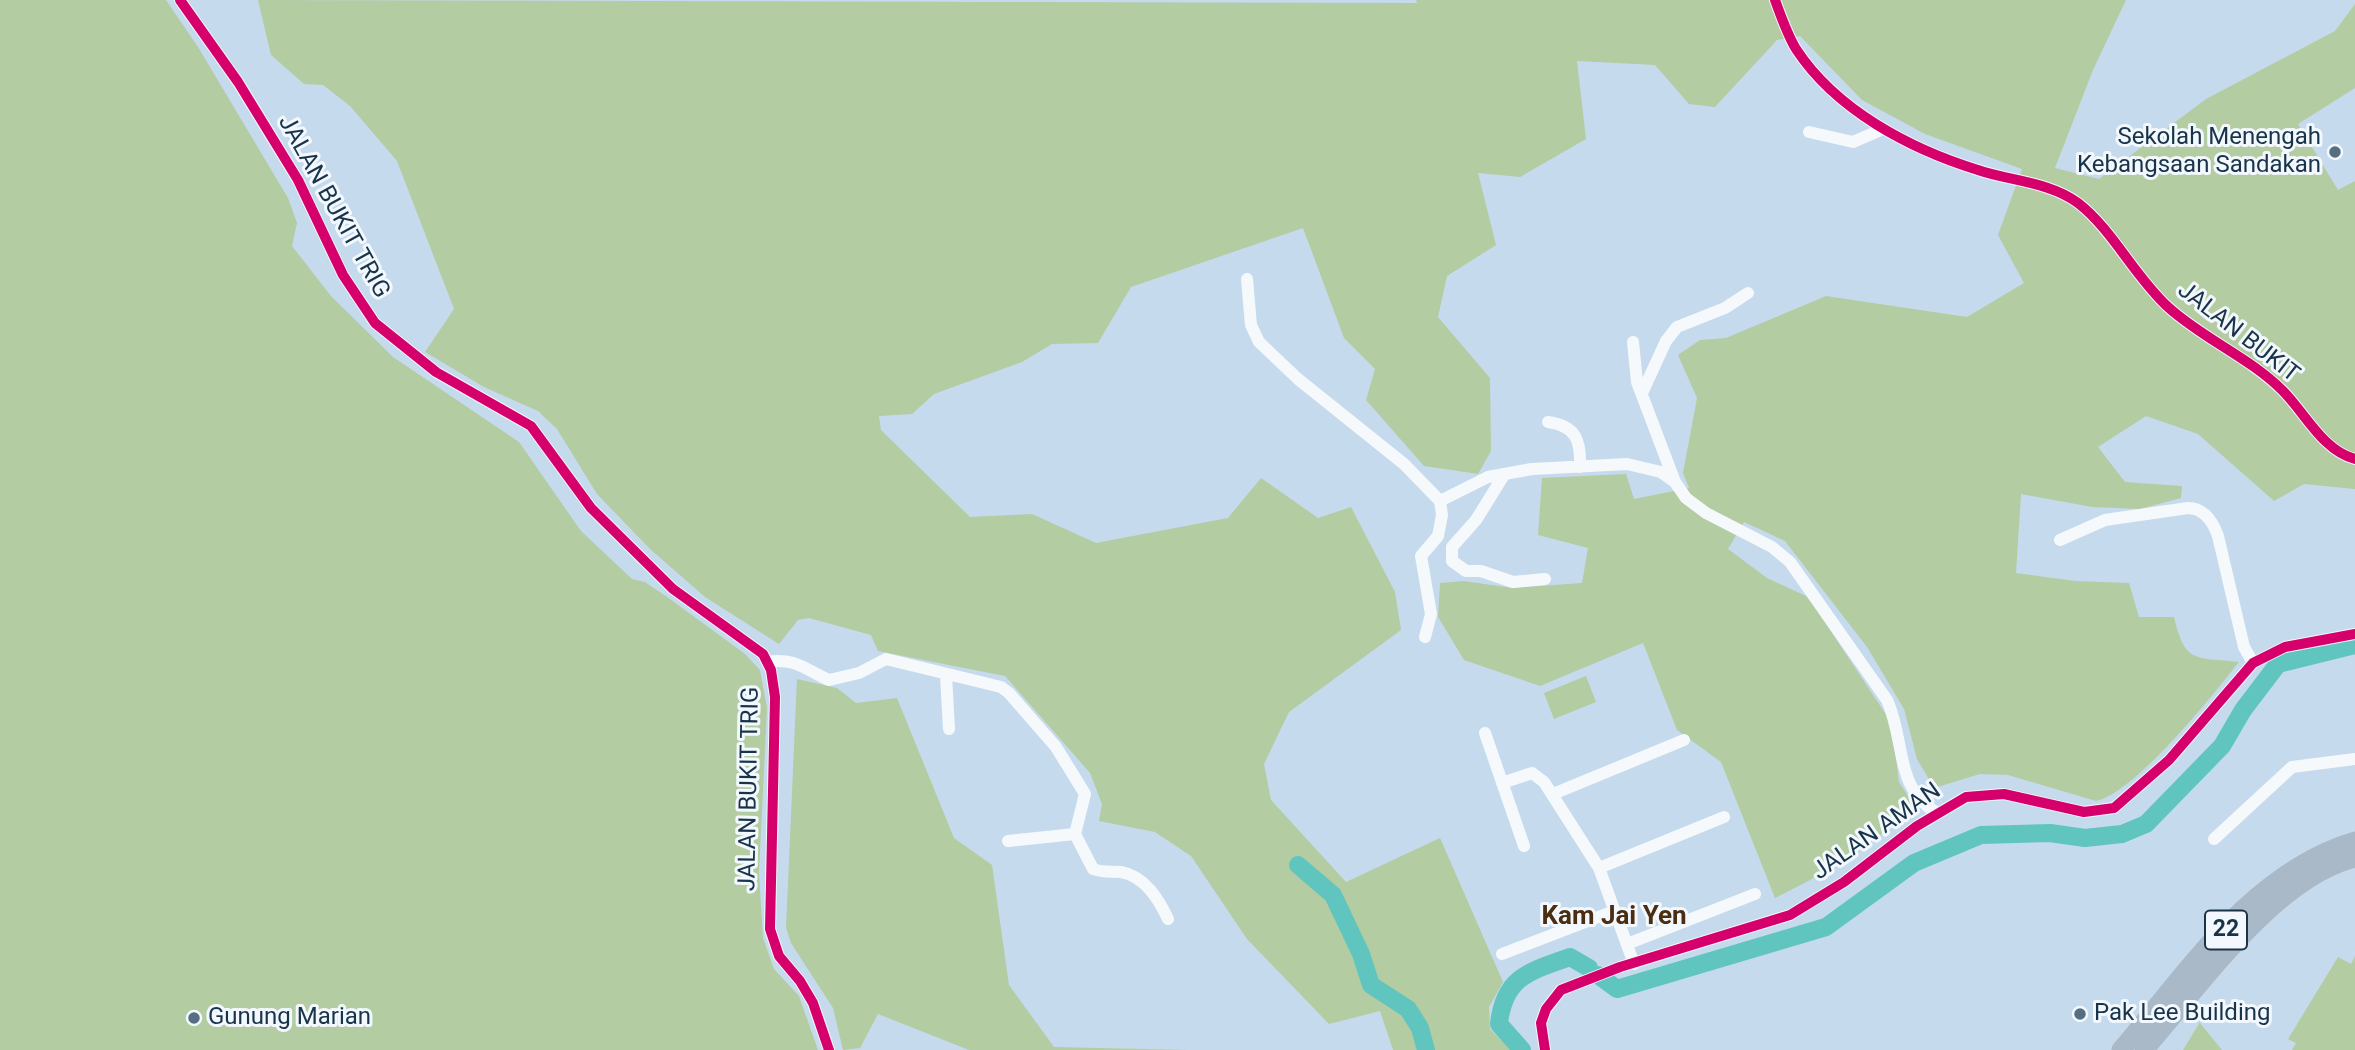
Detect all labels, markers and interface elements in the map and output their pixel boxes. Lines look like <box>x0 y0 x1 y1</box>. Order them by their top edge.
street label: JALAN BUKIT TRIG <box>271 111 395 303</box>
place label: Sekolah Menengah Kebangsaan Sandakan <box>2077 124 2321 180</box>
marker: Sekolah Menengah Kebangsaan Sandakan <box>2327 144 2343 160</box>
street label: JALAN BUKIT <box>2171 277 2305 389</box>
street label: JALAN BUKIT TRIG <box>734 686 766 892</box>
street label: JALAN AMAN <box>1807 777 1947 887</box>
district label: Kam Jai Yen <box>1541 901 1687 933</box>
road number: 22 <box>2205 911 2247 950</box>
place label: Pak Lee Building <box>2094 1000 2270 1028</box>
place label: Gunung Marian <box>208 1004 371 1032</box>
marker: Pak Lee Building <box>2072 1006 2088 1022</box>
marker: Gunung Marian <box>186 1010 202 1026</box>

